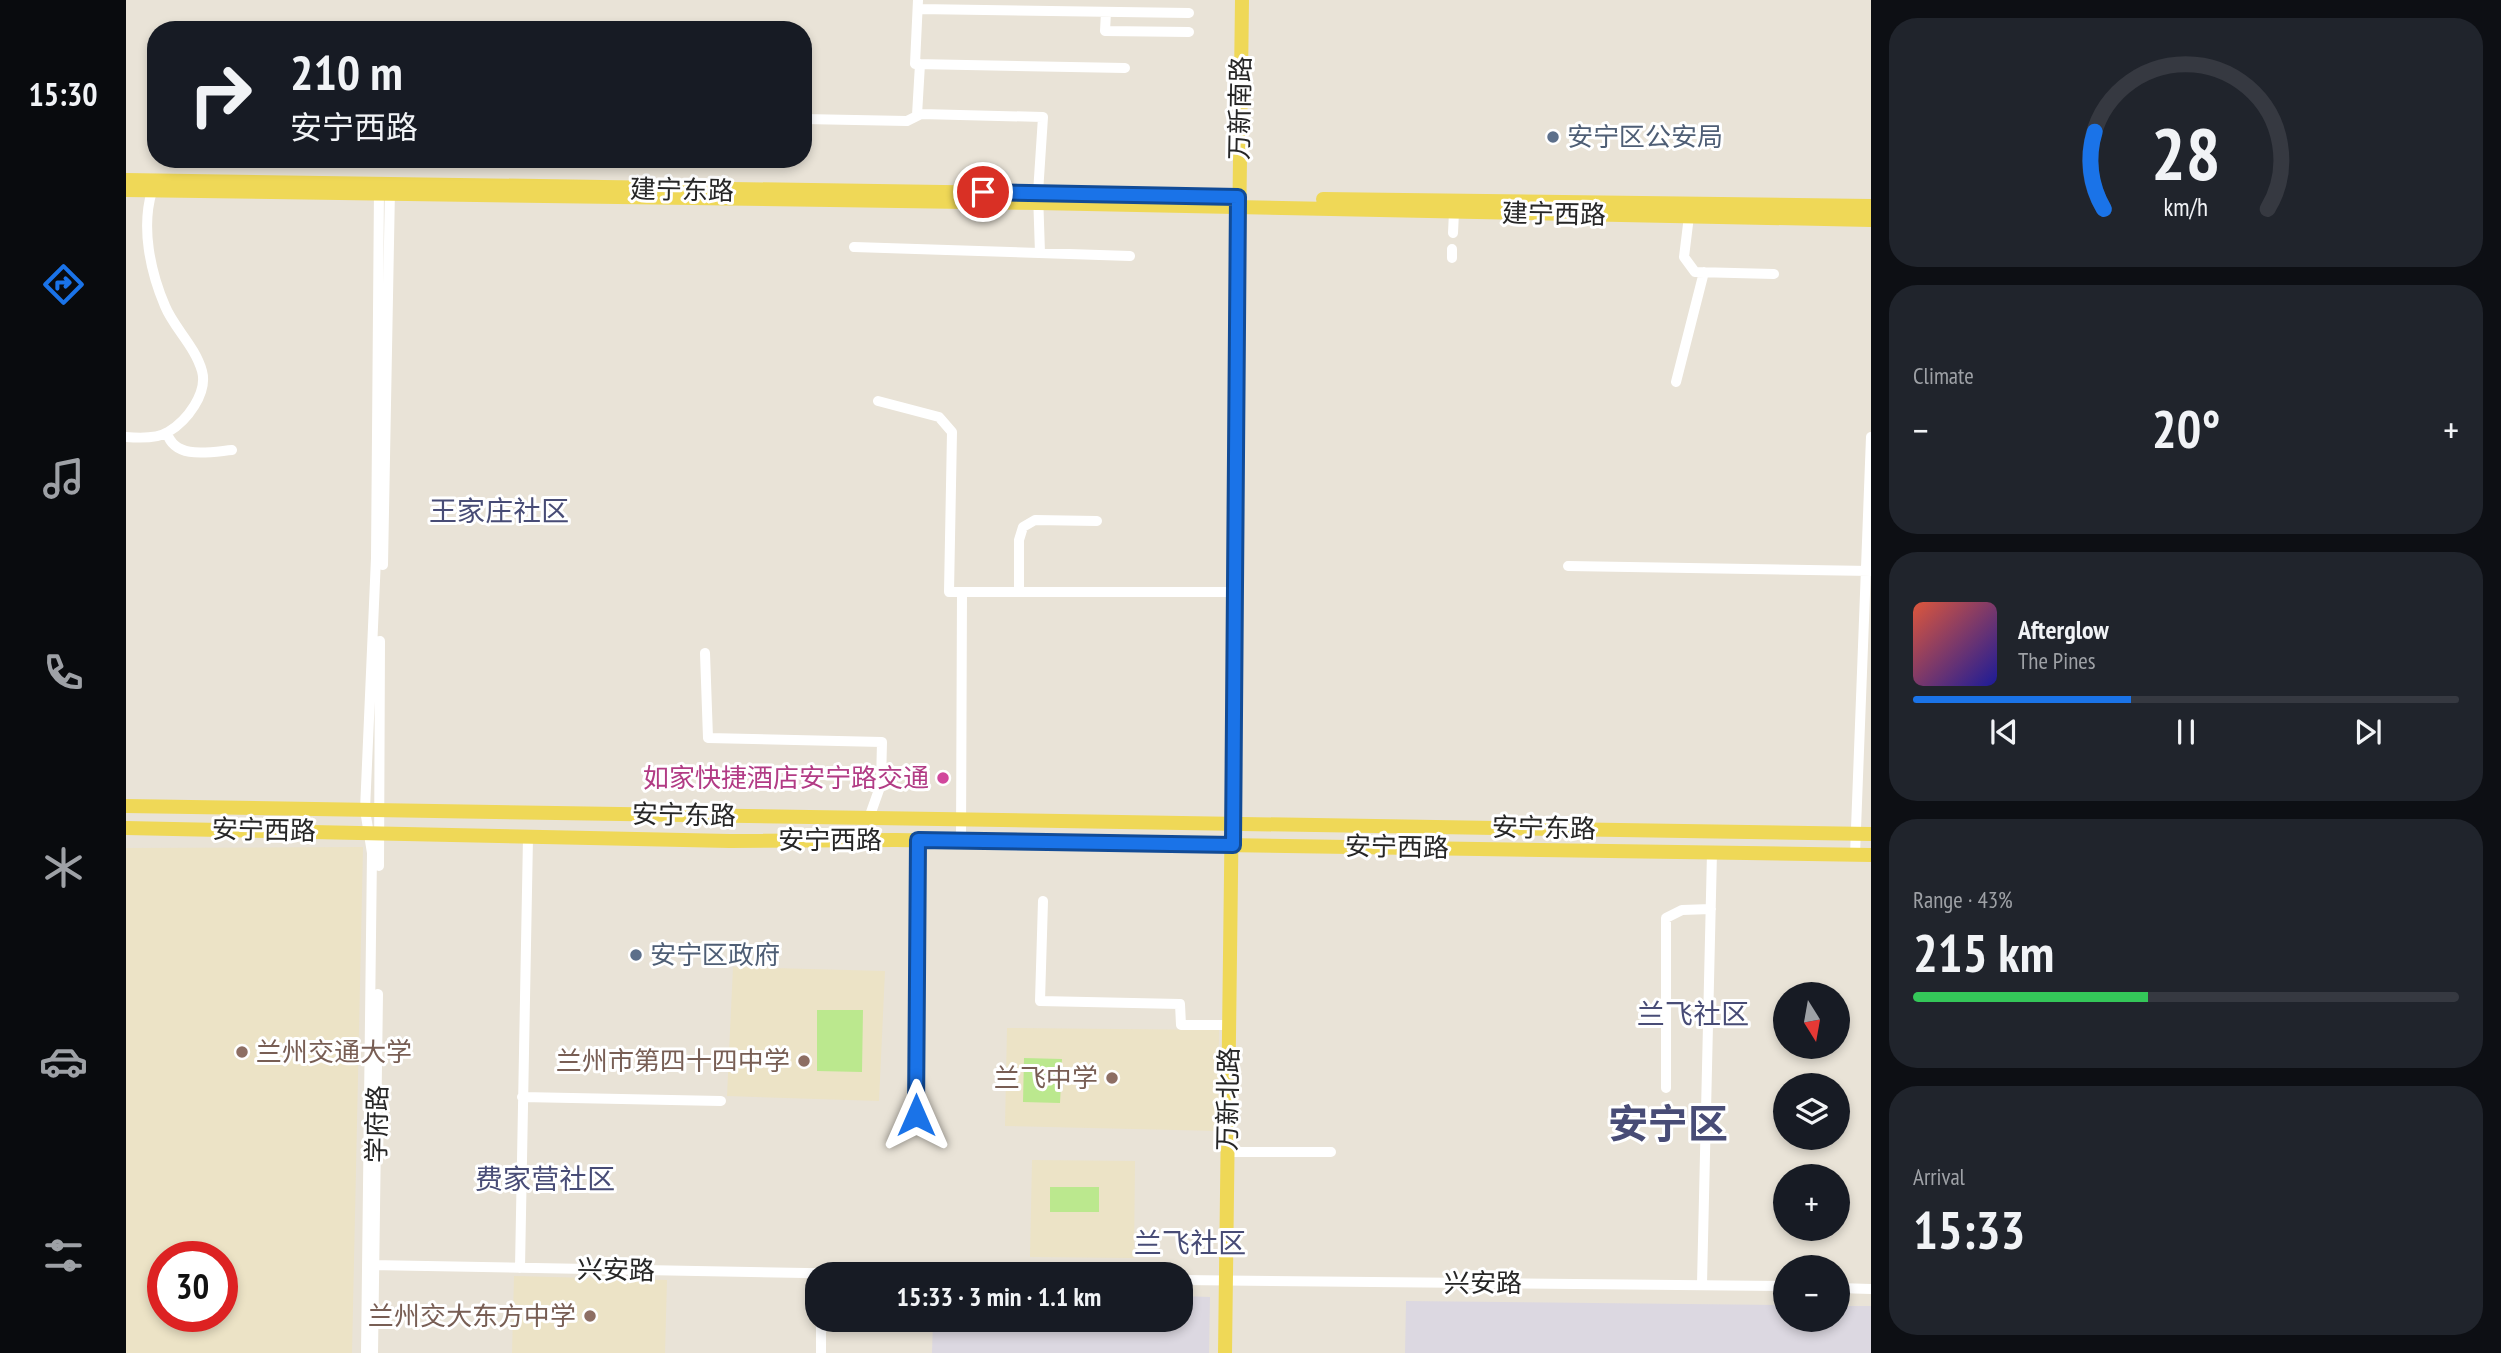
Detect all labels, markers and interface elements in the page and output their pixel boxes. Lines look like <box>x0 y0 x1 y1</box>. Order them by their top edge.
text: 210 m <box>290 40 403 104</box>
icon: right <box>175 49 266 140</box>
street label: 万新南路 <box>1222 56 1257 160</box>
text: 15:30 <box>28 73 98 115</box>
text: 28 <box>2151 105 2221 199</box>
text: 安宁西路 <box>290 106 418 148</box>
place label: 安宁区公安局 <box>1567 120 1723 153</box>
marker: 安宁区公安局 <box>1545 129 1561 145</box>
pin <box>953 162 1013 222</box>
street label: 建宁东路 <box>630 172 734 207</box>
icon: arrive <box>964 173 1002 211</box>
text: km/h <box>2164 190 2208 222</box>
street label: 建宁西路 <box>1502 196 1606 231</box>
icon: directions <box>39 260 88 309</box>
text: Climate <box>1913 361 1974 390</box>
text: 20° <box>2152 395 2220 462</box>
text: − <box>1913 405 1929 454</box>
text: + <box>2443 405 2459 454</box>
icon: music <box>39 454 88 503</box>
district label: 王家庄社区 <box>429 492 569 529</box>
text: Afterglow <box>2018 613 2109 646</box>
text: The Pines <box>2018 646 2096 675</box>
icon: phone <box>39 648 88 697</box>
icon: previous <box>1985 713 2023 751</box>
icon: pause <box>2167 713 2205 751</box>
icon: next <box>2349 713 2387 751</box>
place label: 如家快捷酒店安宁路交通 <box>643 761 929 794</box>
marker: 如家快捷酒店安宁路交通 <box>935 770 951 786</box>
street label: 安宁东路 <box>632 797 736 832</box>
street label: 安宁东路 <box>1492 810 1596 845</box>
street label: 安宁西路 <box>212 812 316 847</box>
street label: 安宁西路 <box>778 823 882 856</box>
street label: 安宁西路 <box>1345 829 1449 864</box>
icon: climate <box>39 843 88 892</box>
text: Range · 43% <box>1913 885 2013 914</box>
text: 215 km <box>1913 919 2054 986</box>
place label: 安宁区政府 <box>650 938 780 971</box>
marker: 安宁区政府 <box>628 947 644 963</box>
north arrow <box>1773 982 1850 1059</box>
map controls <box>1773 982 1850 1332</box>
district label: 兰飞社区 <box>1637 995 1749 1032</box>
place label: 兰州交通大学 <box>256 1035 412 1068</box>
icon: car <box>39 1037 88 1086</box>
marker: 兰州交通大学 <box>234 1044 250 1060</box>
place label: 兰州市第四十四中学 <box>556 1044 790 1077</box>
street label: 万新北路 <box>1210 1047 1245 1151</box>
marker: 兰州市第四十四中学 <box>796 1053 812 1069</box>
place label: 兰飞中学 <box>994 1061 1098 1094</box>
marker: 兰飞中学 <box>1104 1070 1120 1086</box>
button: layers <box>1773 1073 1850 1150</box>
position arrow <box>879 1078 953 1152</box>
street label: 学府路 <box>359 1085 394 1163</box>
district label: 安宁区 <box>1608 1097 1728 1149</box>
district label: 费家营社区 <box>475 1160 615 1197</box>
text: Arrival <box>1913 1162 1965 1191</box>
button: + <box>1773 1164 1850 1241</box>
text: 15:33 <box>1913 1196 2025 1263</box>
district label: 兰飞社区 <box>1134 1224 1246 1261</box>
icon: filters <box>39 1231 88 1280</box>
speed limit sign: 30 <box>147 1241 238 1332</box>
street label: 兴安路 <box>577 1252 655 1287</box>
button: − <box>1773 1255 1850 1332</box>
street label: 兴安路 <box>1444 1266 1522 1299</box>
text: 15:33 · 3 min · 1.1 km <box>897 1280 1101 1313</box>
place label: 兰州交大东方中学 <box>368 1299 576 1332</box>
marker: 兰州交大东方中学 <box>582 1308 598 1324</box>

